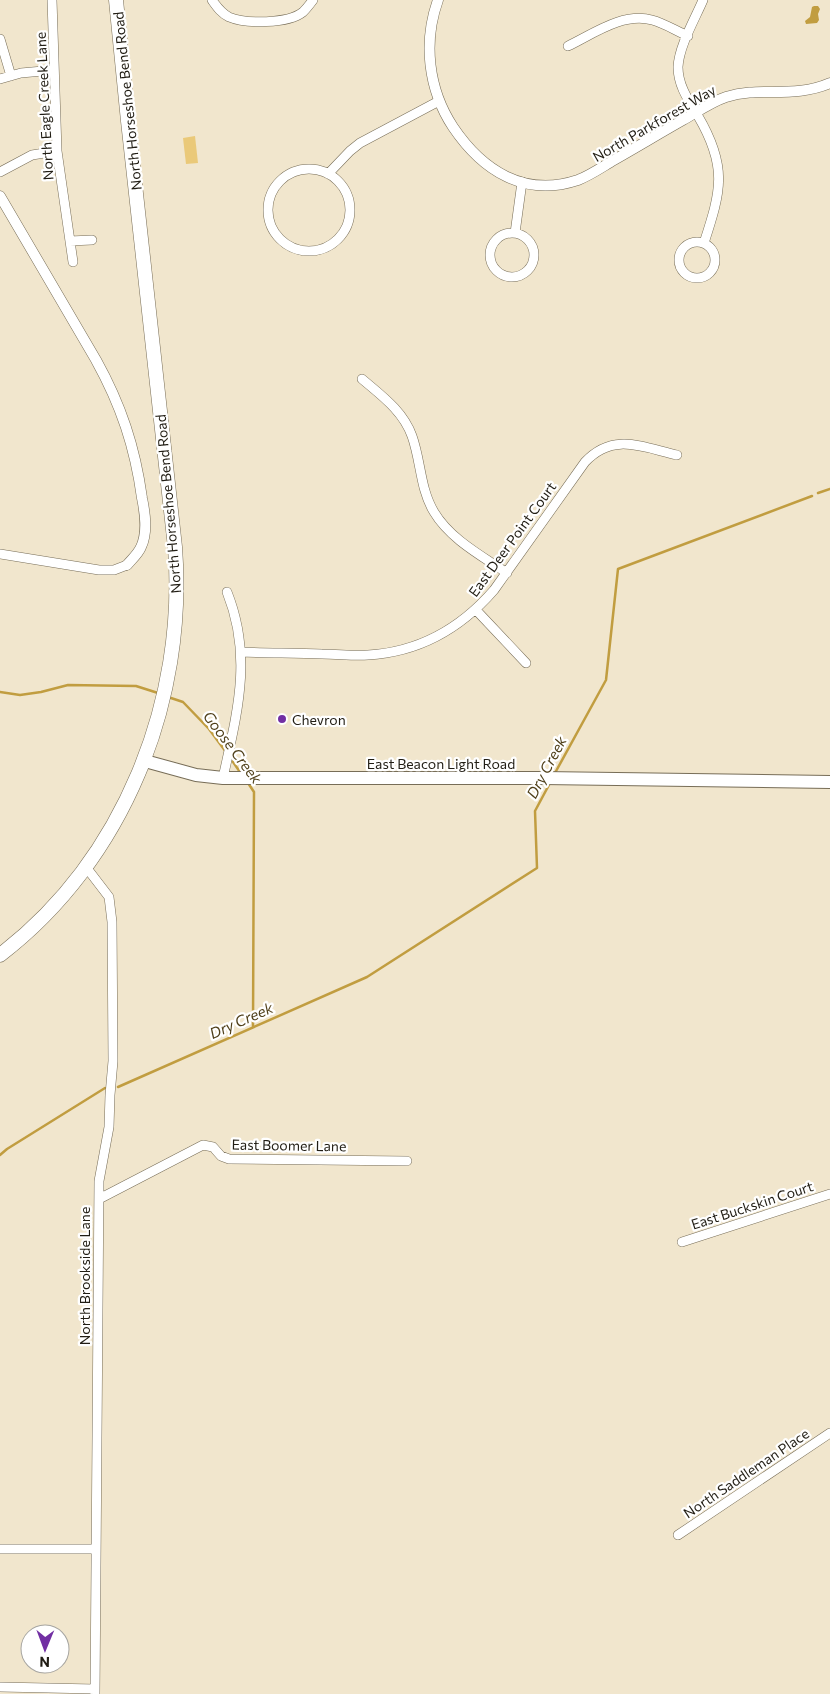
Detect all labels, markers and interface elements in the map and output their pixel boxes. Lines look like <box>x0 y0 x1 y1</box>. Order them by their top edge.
street label: North Horseshoe Bend Road <box>109 11 145 191</box>
street label: North Eagle Creek Lane <box>32 31 56 181</box>
street label: North Parkforest Way <box>589 81 719 165</box>
street label: North Horseshoe Bend Road <box>152 414 184 594</box>
street label: East Deer Point Court <box>465 478 560 600</box>
water label: Goose Creek <box>200 707 267 788</box>
place label: Chevron <box>292 711 346 728</box>
marker: Chevron <box>276 713 288 725</box>
water label: Dry Creek <box>522 732 570 801</box>
street label: East Beacon Light Road <box>367 755 515 772</box>
water label: Dry Creek <box>206 998 276 1042</box>
street label: East Boomer Lane <box>231 1135 347 1155</box>
street label: East Buckskin Court <box>689 1177 815 1233</box>
street label: North Brookside Lane <box>76 1207 93 1345</box>
street label: North Saddleman Place <box>680 1425 812 1521</box>
north arrow <box>20 1624 70 1674</box>
text: N <box>39 1654 50 1671</box>

